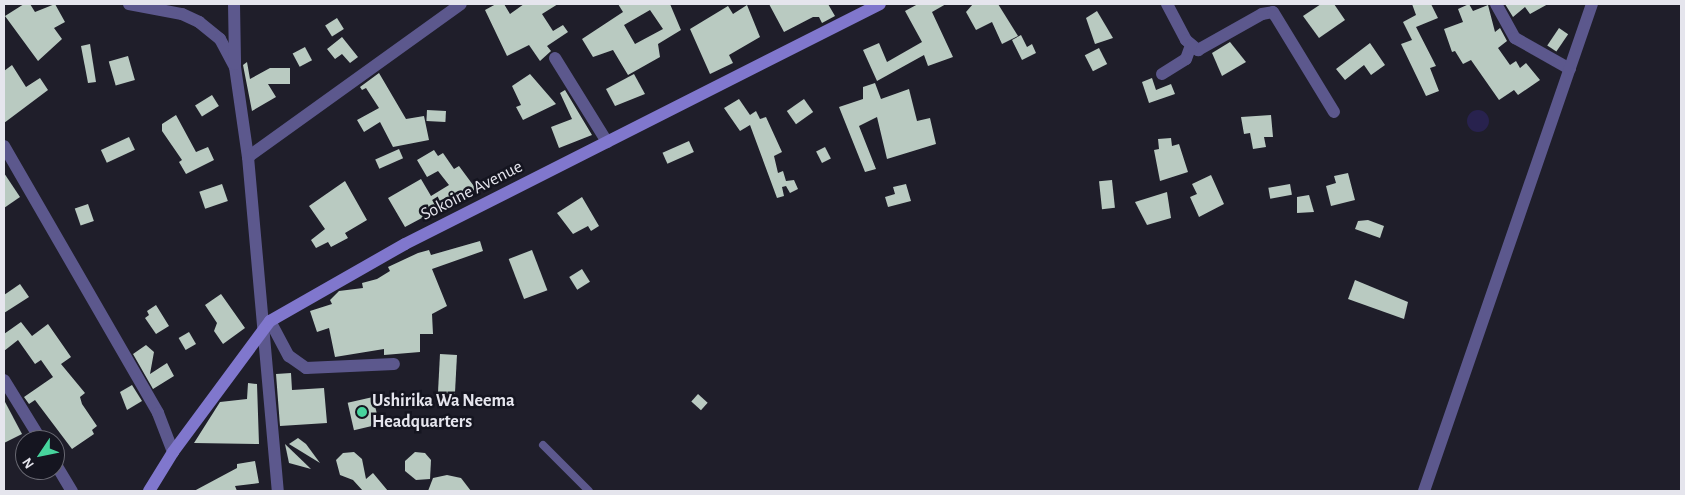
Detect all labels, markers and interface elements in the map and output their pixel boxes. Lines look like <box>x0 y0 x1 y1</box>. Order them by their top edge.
street label: Sokoine Avenue <box>418 156 526 226</box>
place label: Ushirika Wa Neema Headquarters <box>372 391 515 434</box>
marker: Ushirika Wa Neema Headquarters <box>356 406 368 418</box>
north arrow <box>15 430 65 480</box>
text: N <box>20 455 37 471</box>

